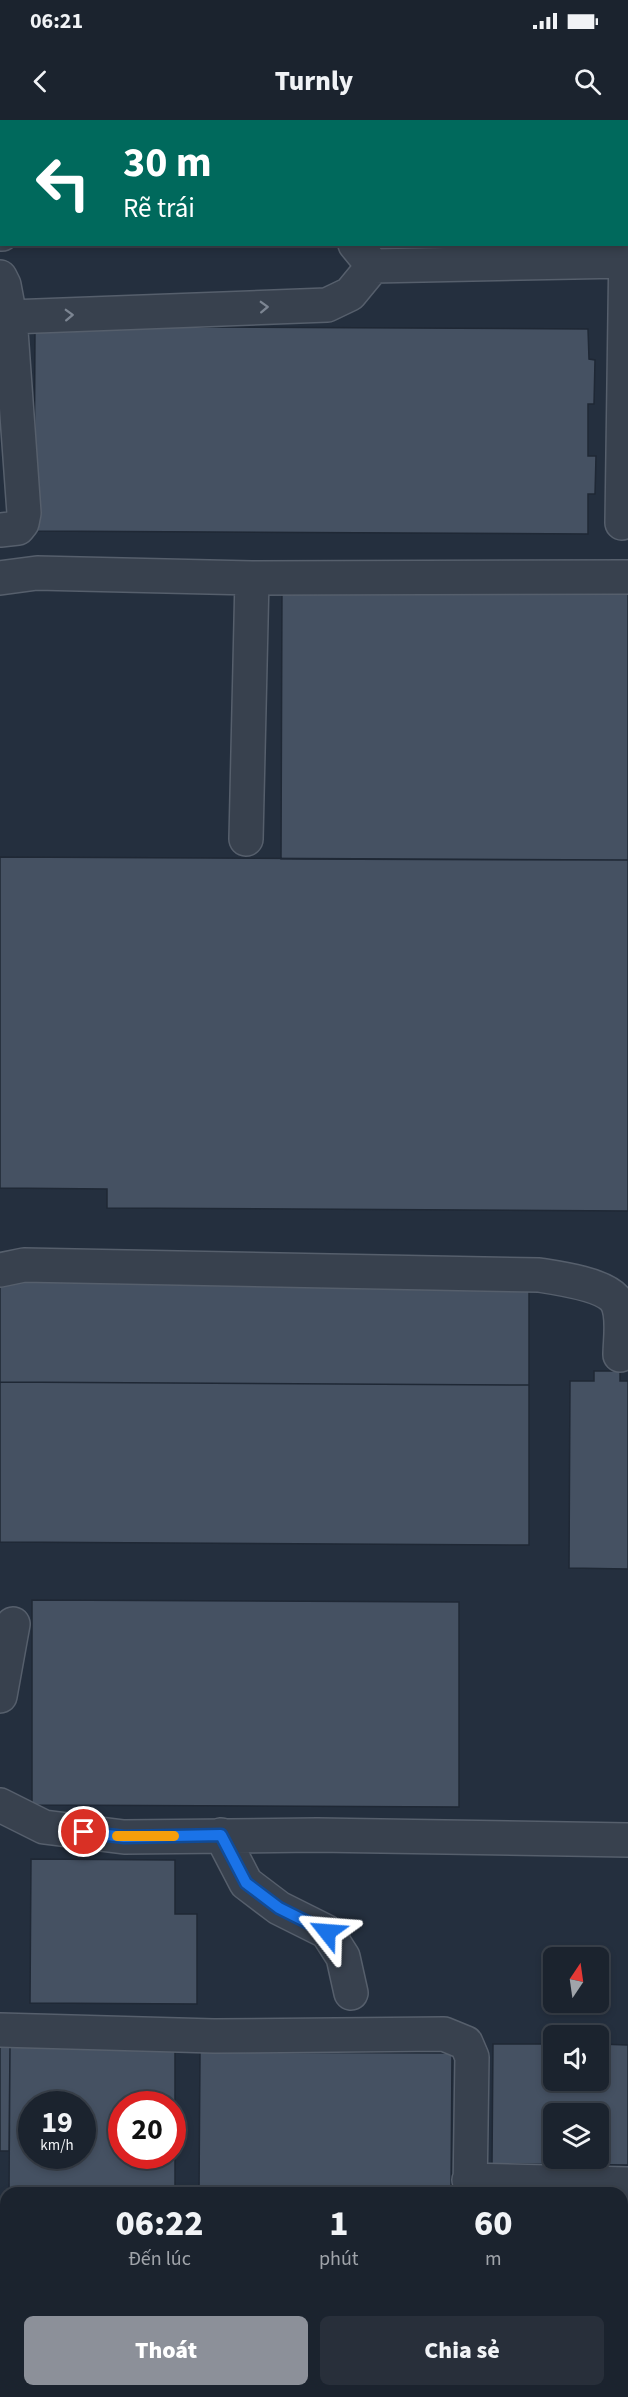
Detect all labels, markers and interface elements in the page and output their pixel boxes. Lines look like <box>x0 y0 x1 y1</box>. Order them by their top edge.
text: 06:21 <box>30 5 83 37</box>
text: Turnly <box>275 62 353 101</box>
icon: back <box>24 65 57 98</box>
icon: search <box>571 65 604 98</box>
text: 30 m <box>123 133 212 193</box>
icon: left <box>24 144 102 222</box>
text: Rẽ trái <box>123 189 195 228</box>
one-way arrow <box>259 301 268 313</box>
one-way arrow <box>64 308 73 321</box>
pin <box>58 1806 109 1857</box>
icon: arrive <box>67 1815 100 1848</box>
position arrow <box>295 1900 359 1964</box>
north arrow <box>543 1947 609 2013</box>
map controls <box>543 1947 609 2169</box>
button: sound <box>543 2025 609 2091</box>
speed limit sign: 20 <box>108 2091 186 2169</box>
text: 19 <box>41 2101 73 2144</box>
button: layers <box>543 2103 609 2169</box>
text: km/h <box>40 2135 74 2156</box>
text: 06:22 <box>115 2198 204 2249</box>
text: 1 <box>329 2198 348 2249</box>
text: 60 <box>474 2198 513 2249</box>
text: Đến lúc <box>128 2245 191 2273</box>
text: phút <box>319 2245 359 2273</box>
text: m <box>485 2245 502 2273</box>
button: Thoát <box>24 2316 308 2385</box>
button: Chia sẻ <box>320 2316 604 2385</box>

